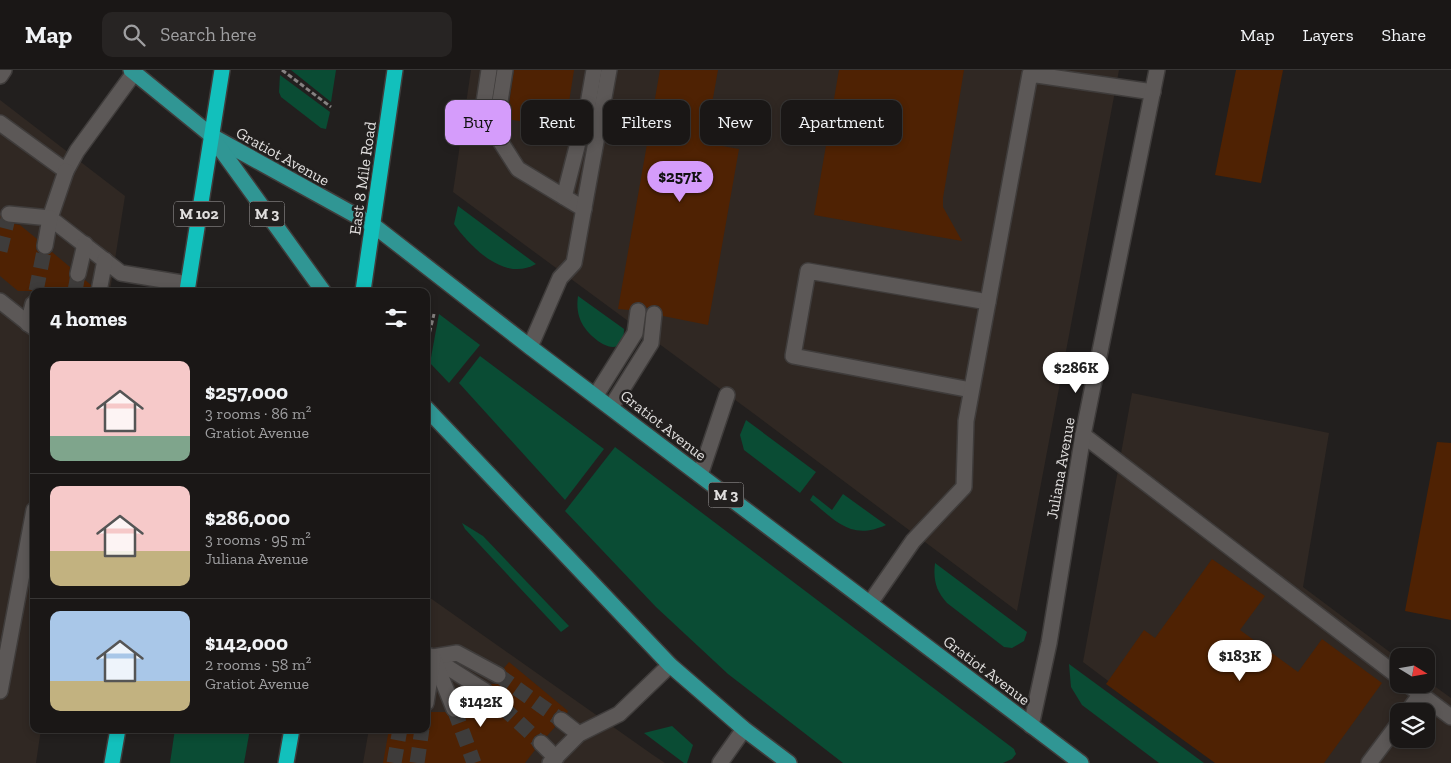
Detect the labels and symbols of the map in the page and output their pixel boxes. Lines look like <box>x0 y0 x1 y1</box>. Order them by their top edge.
street label: East 8 Mile Road <box>345 120 380 236</box>
street label: Gratiot Avenue <box>233 123 333 190</box>
pin: $257K <box>645 160 715 203</box>
road number: M 102 <box>174 202 224 226</box>
road number: M 3 <box>250 202 284 226</box>
pin: $286K <box>1041 352 1111 394</box>
street label: Gratiot Avenue <box>617 386 710 465</box>
street label: Juliana Avenue <box>1042 416 1079 521</box>
road number: M 3 <box>708 482 744 508</box>
street label: Gratiot Avenue <box>939 632 1034 709</box>
pin: $183K <box>1205 640 1275 682</box>
north arrow <box>1390 648 1435 692</box>
pin: $142K <box>446 686 516 728</box>

